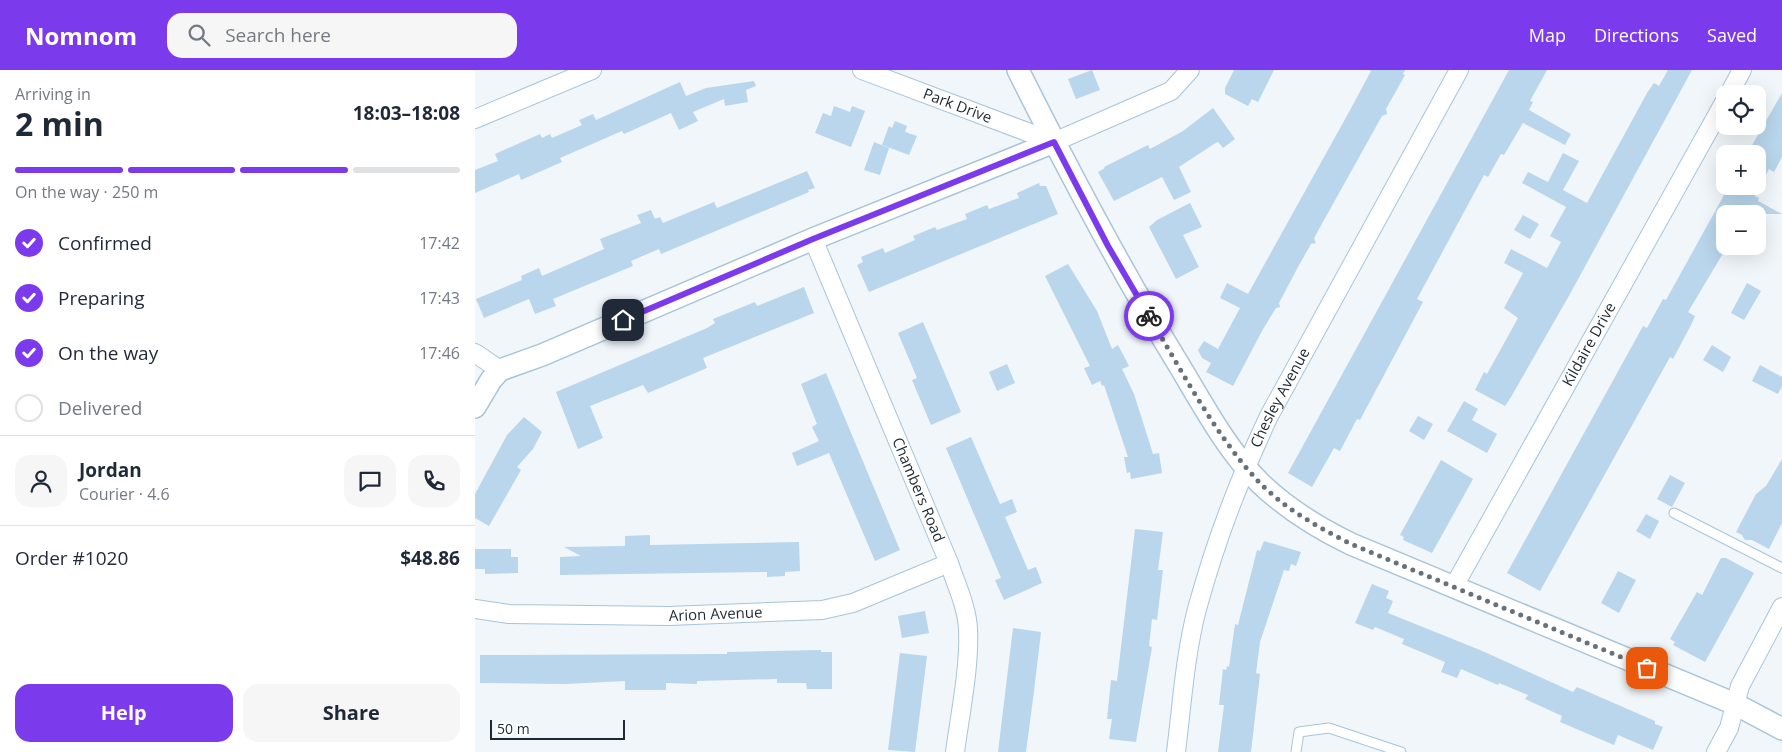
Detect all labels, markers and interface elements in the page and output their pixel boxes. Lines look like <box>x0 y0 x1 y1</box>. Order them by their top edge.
search box <box>167 13 517 58</box>
text: Nomnom <box>25 19 137 52</box>
icon: search <box>185 21 213 49</box>
text: Search here <box>225 22 331 48</box>
text: Map <box>1529 23 1566 47</box>
text: Directions <box>1594 23 1679 47</box>
text: Saved <box>1707 23 1757 47</box>
text: Arriving in <box>15 83 91 105</box>
street label: Park Drive <box>921 83 995 127</box>
map controls <box>1716 85 1766 255</box>
button: locate <box>1716 85 1766 135</box>
text: 18:03–18:08 <box>353 100 460 126</box>
text: 2 min <box>15 102 104 145</box>
button: + <box>1716 145 1766 195</box>
text: On the way · 250 m <box>15 181 158 203</box>
button: − <box>1716 205 1766 255</box>
icon: check <box>15 229 43 257</box>
text: Confirmed <box>58 230 152 256</box>
text: 17:42 <box>419 232 460 254</box>
icon: check <box>15 284 43 312</box>
text: Preparing <box>58 285 145 311</box>
text: 17:43 <box>419 287 460 309</box>
courier <box>1124 291 1174 341</box>
street label: Kildaire Drive <box>1557 298 1620 390</box>
pin <box>602 299 644 341</box>
icon: bike <box>1135 302 1163 330</box>
icon: home <box>609 306 637 334</box>
icon: check <box>15 339 43 367</box>
text: On the way <box>58 340 158 366</box>
text: 17:46 <box>419 342 460 364</box>
street label: Chesley Avenue <box>1245 344 1314 450</box>
text: Delivered <box>58 395 142 421</box>
street label: Chambers Road <box>888 434 950 545</box>
button: person <box>15 455 67 507</box>
button: chat <box>344 455 396 507</box>
button: phone <box>408 455 460 507</box>
text: Jordan <box>79 457 142 483</box>
text: Courier · 4.6 <box>79 483 170 505</box>
text: Order #1020 <box>15 545 128 571</box>
text: $48.86 <box>400 545 460 571</box>
street label: Arion Avenue <box>668 601 763 625</box>
pin <box>1626 647 1668 689</box>
icon: bag <box>1633 654 1661 682</box>
button: Help <box>15 684 233 742</box>
button: Share <box>243 684 460 742</box>
scale bar <box>490 717 625 740</box>
text: 50 m <box>497 719 530 738</box>

